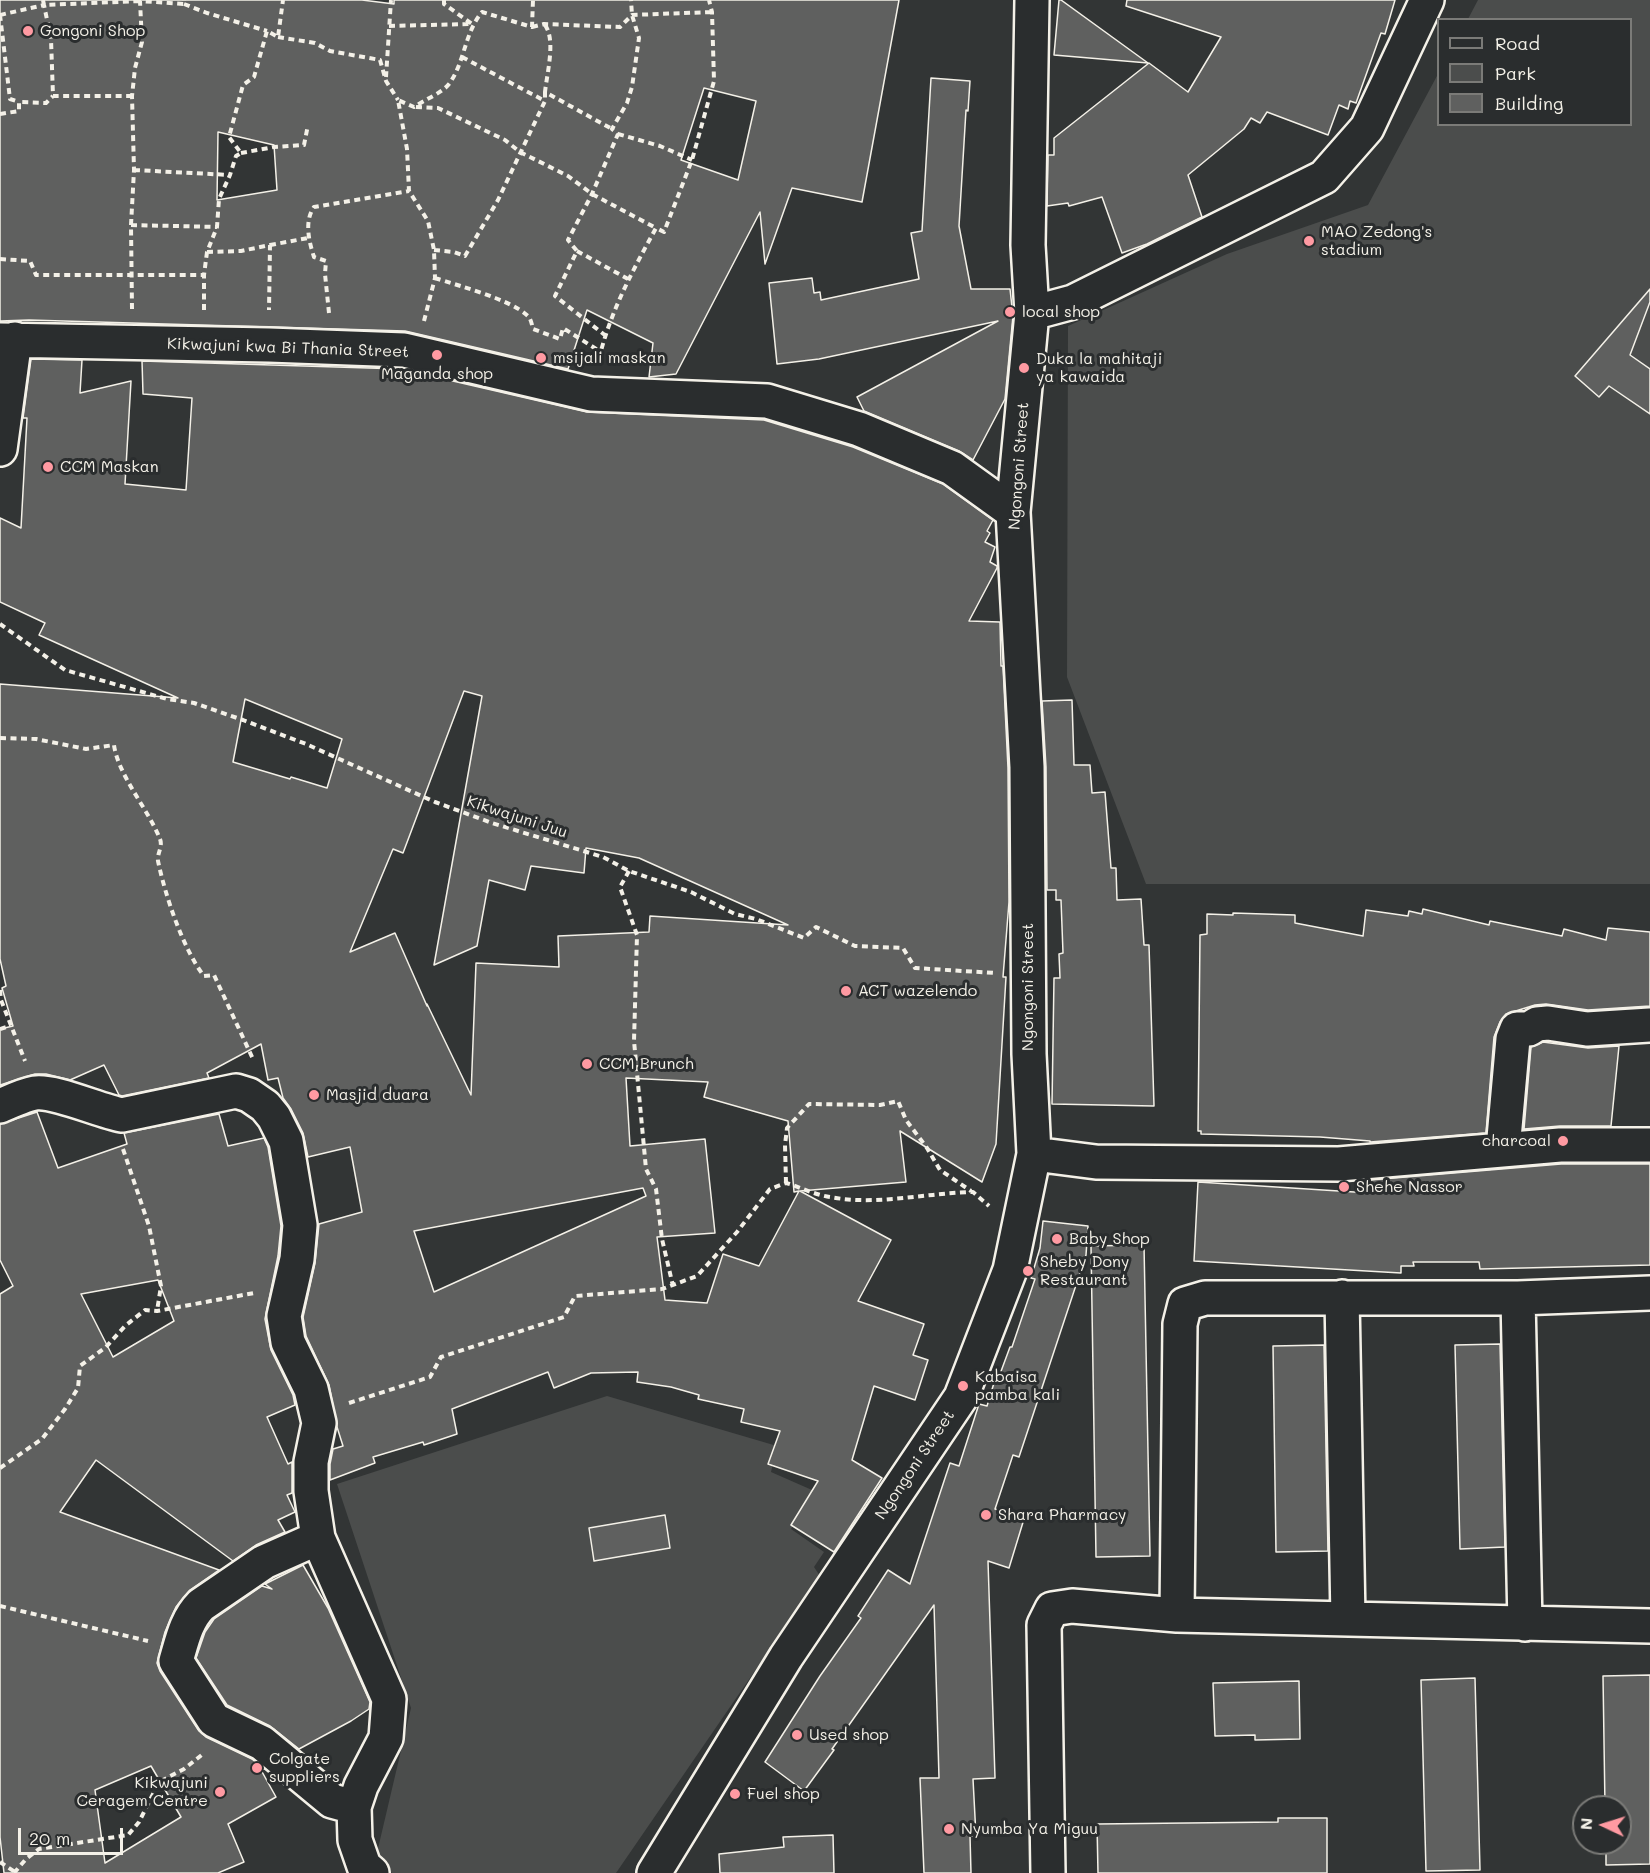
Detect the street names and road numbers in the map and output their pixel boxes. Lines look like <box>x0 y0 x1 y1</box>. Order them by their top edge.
street label: Kikwajuni kwa Bi Thania Street <box>167 334 409 362</box>
street label: Ngongoni Street <box>1005 401 1033 531</box>
street label: Kikwajuni Juu <box>464 792 570 842</box>
street label: Ngongoni Street <box>1018 923 1038 1051</box>
street label: Ngongoni Street <box>871 1407 959 1523</box>

